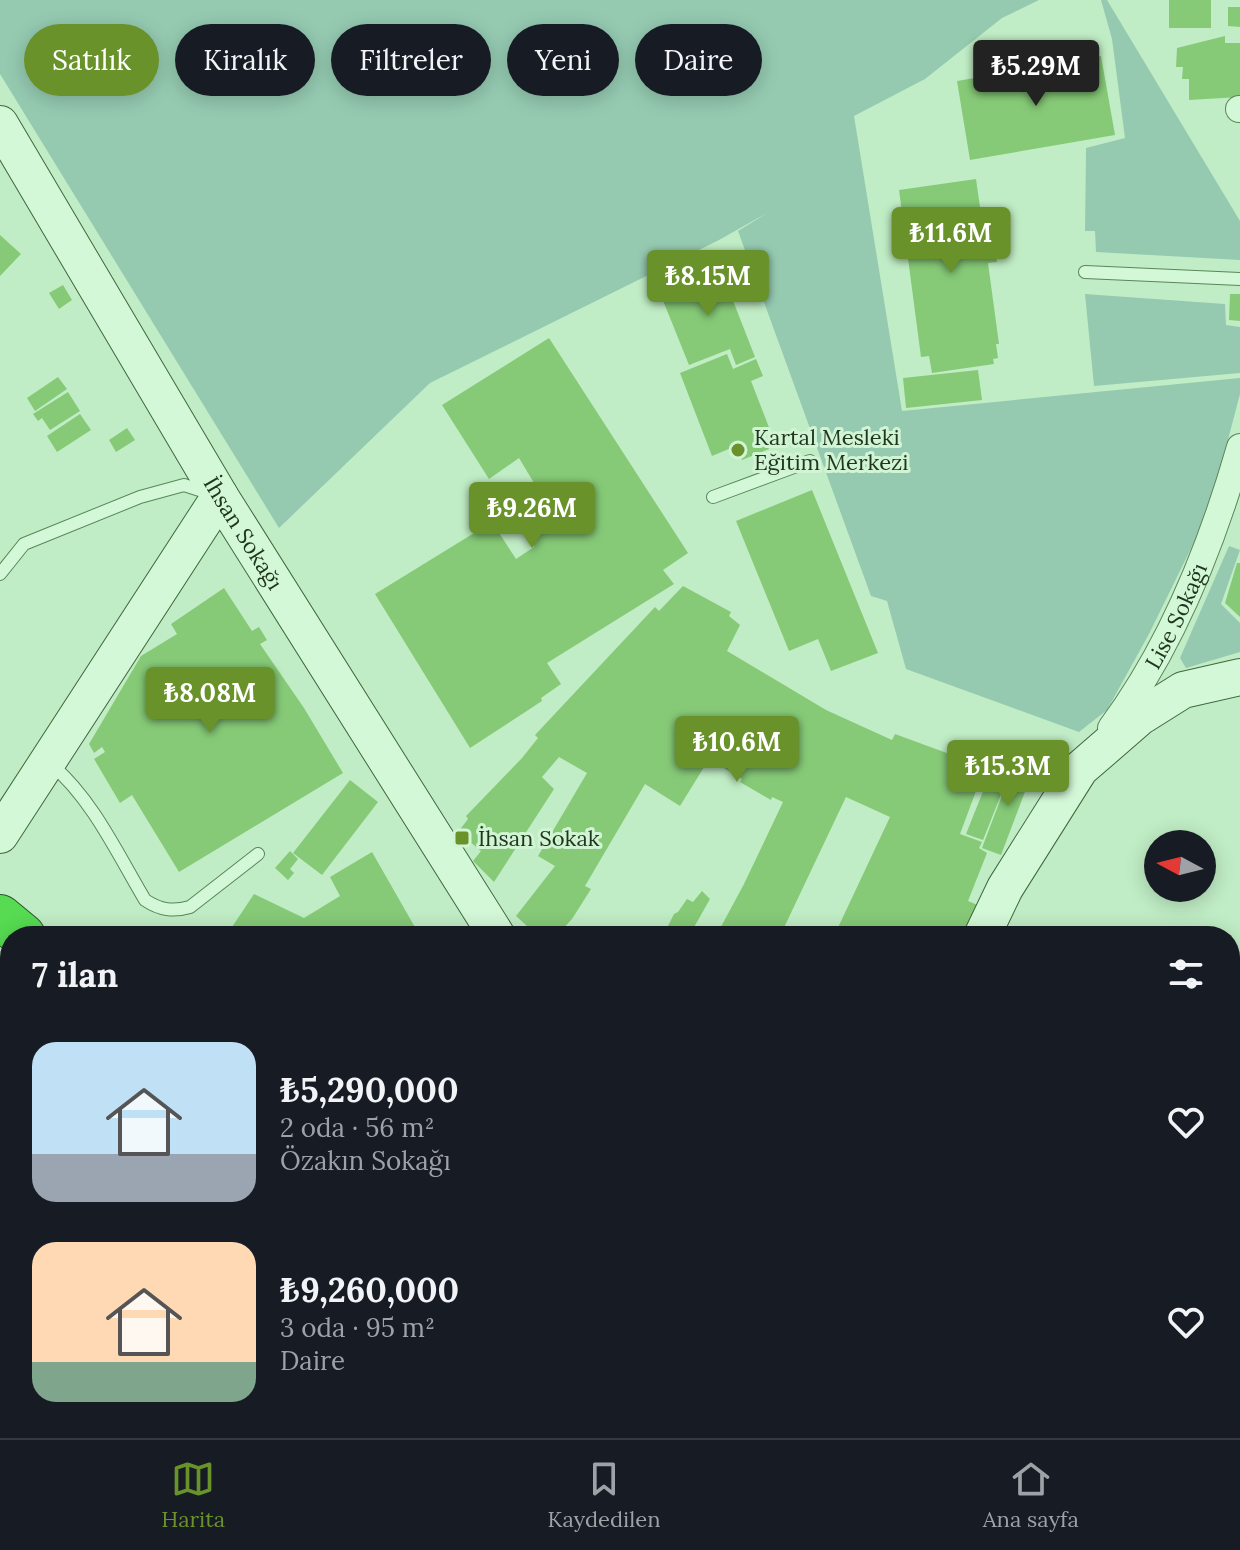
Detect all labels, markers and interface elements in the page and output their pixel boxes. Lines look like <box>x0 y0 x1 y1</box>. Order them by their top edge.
chip: Satılık <box>24 24 159 96</box>
chip: Kiralık <box>175 24 315 96</box>
chip: Filtreler <box>331 24 491 96</box>
chip: Yeni <box>507 24 619 96</box>
chip: Daire <box>635 24 762 96</box>
pin: ₺5.29M <box>971 40 1101 108</box>
text: ₺5.29M <box>991 49 1081 82</box>
pin: ₺11.6M <box>886 207 1016 275</box>
text: ₺11.6M <box>910 216 992 249</box>
pin: ₺8.15M <box>643 250 773 318</box>
text: ₺8.15M <box>665 259 751 292</box>
place label: Kartal Mesleki Eğitim Merkezi <box>754 423 909 476</box>
marker: Kartal Mesleki Eğitim Merkezi <box>729 441 747 459</box>
street label: İhsan Sokağı <box>197 471 289 595</box>
pin: ₺9.26M <box>467 482 597 550</box>
text: ₺9.26M <box>487 491 577 524</box>
street label: Lise Sokağı <box>1139 559 1213 674</box>
pin: ₺8.08M <box>145 667 275 735</box>
text: ₺8.08M <box>164 676 256 709</box>
pin: ₺10.6M <box>672 716 802 784</box>
text: ₺10.6M <box>693 725 781 758</box>
pin: ₺15.3M <box>943 740 1073 808</box>
text: ₺15.3M <box>965 749 1051 782</box>
place label: İhsan Sokak <box>478 824 600 852</box>
marker: İhsan Sokak <box>453 829 471 847</box>
north arrow <box>1144 830 1216 902</box>
map controls <box>1144 830 1216 902</box>
icon: filters <box>1164 952 1208 996</box>
text: 7 ilan <box>32 953 118 996</box>
text: ₺5,290,000 <box>280 1068 459 1111</box>
icon: home <box>96 1074 192 1170</box>
icon: heart <box>1164 1100 1208 1144</box>
text: 2 oda · 56 m² <box>280 1111 434 1144</box>
text: Özakın Sokağı <box>280 1144 451 1177</box>
text: ₺9,260,000 <box>280 1268 459 1311</box>
icon: home <box>96 1274 192 1370</box>
icon: heart <box>1164 1300 1208 1344</box>
text: 3 oda · 95 m² <box>280 1311 435 1344</box>
text: Daire <box>280 1344 345 1377</box>
tab: Harita <box>161 1457 225 1533</box>
tab: Kaydedilen <box>547 1457 661 1533</box>
tab: Ana sayfa <box>983 1457 1079 1533</box>

